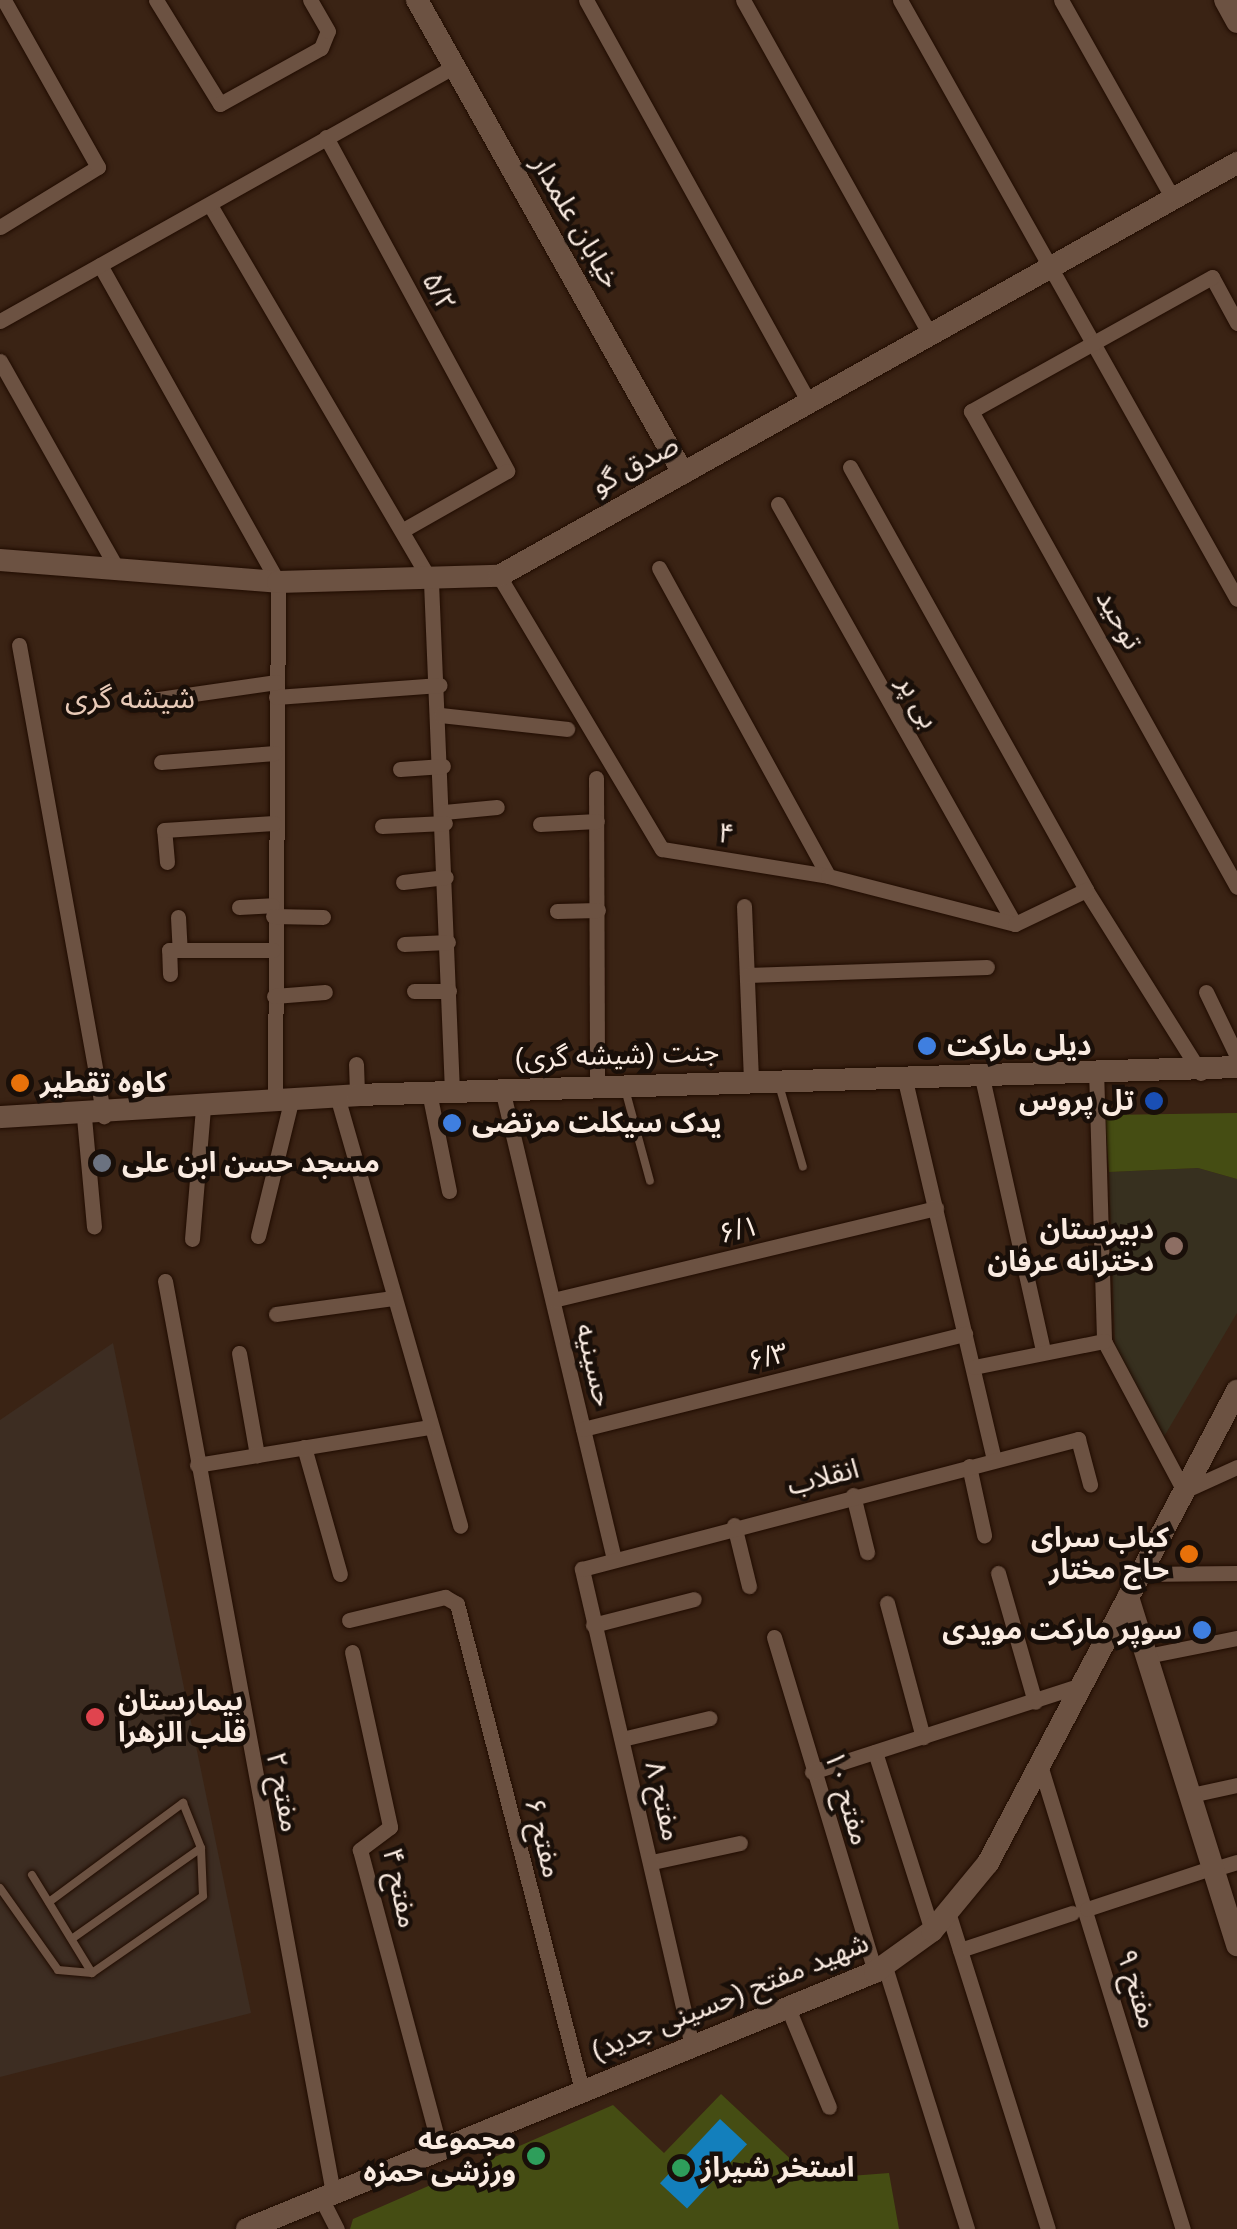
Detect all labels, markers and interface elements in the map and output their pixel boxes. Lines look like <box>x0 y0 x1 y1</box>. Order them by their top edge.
street label: خیابان علمدار <box>524 149 628 295</box>
street label: ۵/۲ <box>415 266 463 318</box>
street label: صدق گو <box>586 427 684 503</box>
street label: توحید <box>1089 584 1149 656</box>
street label: بی پر <box>890 670 946 734</box>
district label: شیشه گری <box>65 680 195 716</box>
street label: ۴ <box>715 816 737 852</box>
place label: دیلی مارکت <box>947 1029 1092 1063</box>
street label: جنت (شیشه گری) <box>514 1035 720 1075</box>
marker: دیلی مارکت <box>916 1035 938 1057</box>
place label: کاوه تقطیر <box>40 1066 167 1100</box>
marker: کاوه تقطیر <box>9 1072 31 1094</box>
place label: تل پروس <box>1019 1084 1134 1118</box>
marker: تل پروس <box>1143 1090 1165 1112</box>
place label: یدک سیکلت مرتضی <box>472 1106 722 1140</box>
marker: یدک سیکلت مرتضی <box>441 1112 463 1134</box>
place label: مسجد حسن ابن علی <box>122 1146 380 1180</box>
marker: مسجد حسن ابن علی <box>91 1152 113 1174</box>
street label: ۶/۱ <box>716 1209 762 1251</box>
place label: دبیرستان دخترانه عرفان <box>988 1213 1154 1279</box>
marker: دبیرستان دخترانه عرفان <box>1163 1235 1185 1257</box>
street label: حسینیه <box>568 1320 620 1410</box>
street label: ۶/۳ <box>745 1336 791 1378</box>
street label: انقلاب <box>784 1452 862 1502</box>
place label: کباب سرای حاج مختار <box>1031 1521 1169 1587</box>
marker: کباب سرای حاج مختار <box>1178 1543 1200 1565</box>
place label: سوپر مارکت مویدی <box>942 1613 1182 1647</box>
marker: سوپر مارکت مویدی <box>1191 1619 1213 1641</box>
place label: بیمارستان قلب الزهرا <box>118 1684 246 1750</box>
marker: بیمارستان قلب الزهرا <box>82 1704 108 1730</box>
street label: مفتح ۱۰ <box>817 1747 877 1849</box>
street label: مفتح ۲ <box>259 1749 307 1835</box>
street label: مفتح ۸ <box>638 1758 688 1844</box>
street label: مفتح ۶ <box>517 1795 569 1881</box>
street label: مفتح ۴ <box>375 1845 425 1931</box>
street label: شهید مفتح (حسینی جدید) <box>586 1926 874 2068</box>
street label: مفتح ۹ <box>1109 1945 1165 2033</box>
place label: مجموعه ورزشی حمزه <box>363 2123 516 2189</box>
marker: مجموعه ورزشی حمزه <box>525 2145 547 2167</box>
place label: استخر شیراز <box>701 2151 854 2185</box>
marker: استخر شیراز <box>670 2157 692 2179</box>

